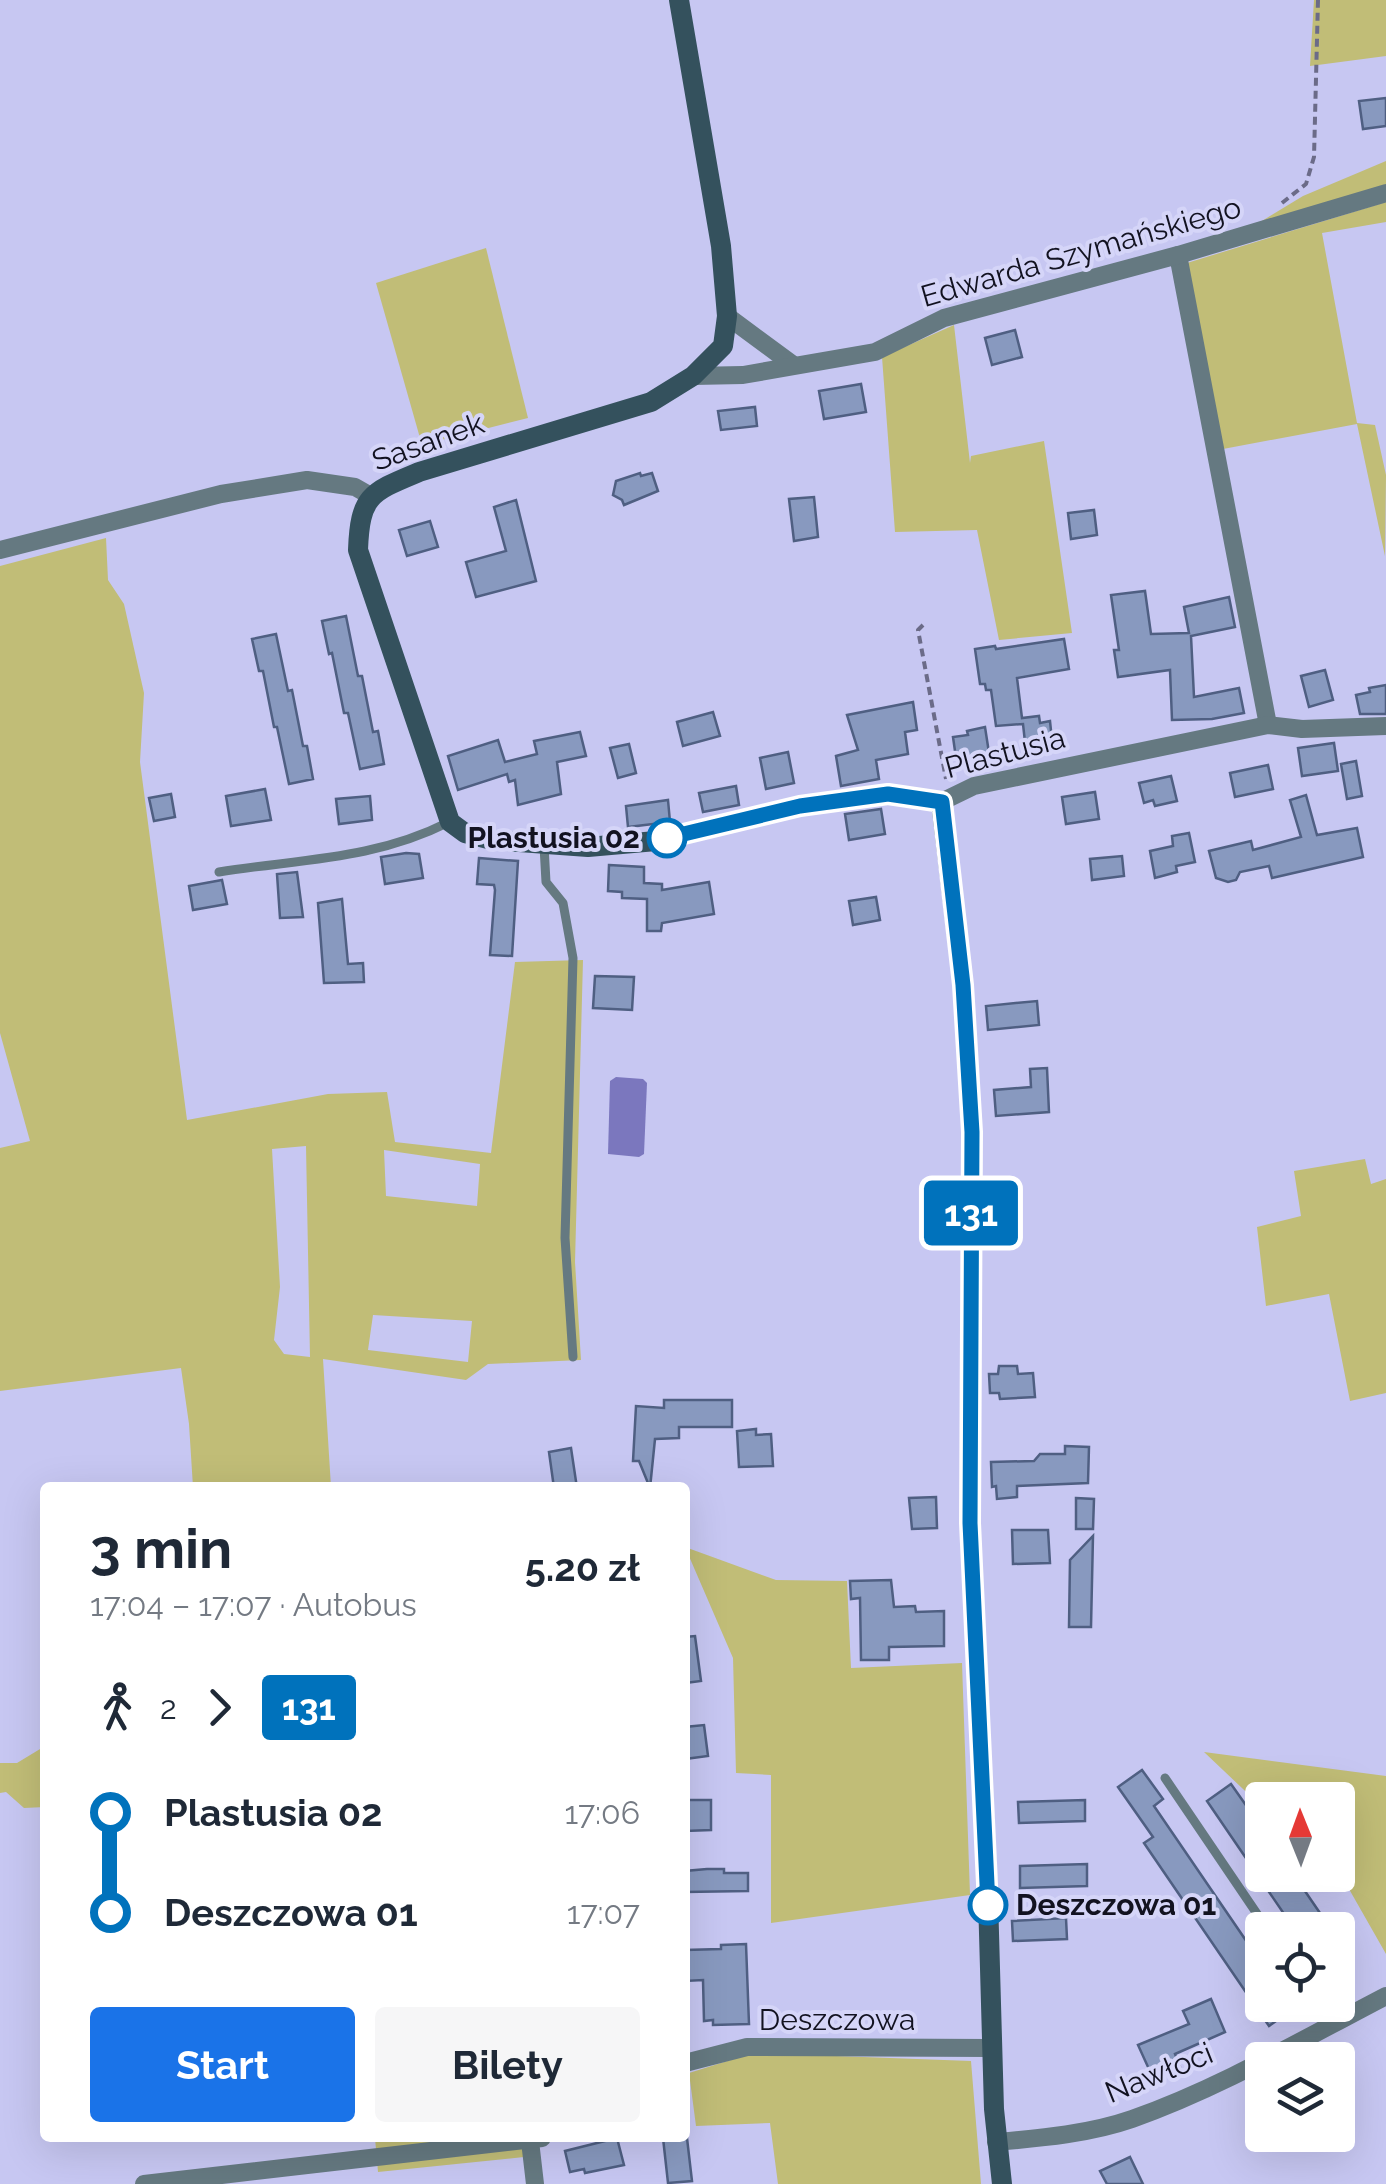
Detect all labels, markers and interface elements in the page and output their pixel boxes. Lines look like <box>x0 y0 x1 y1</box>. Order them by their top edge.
street label: Edwarda Szymańskiego <box>917 189 1245 314</box>
street label: Sasanek <box>367 405 489 478</box>
street label: Plastusia <box>941 720 1069 785</box>
marker: Plastusia 02 <box>648 819 686 857</box>
place label: Plastusia 02 <box>468 820 640 855</box>
line badge: 131 <box>914 1180 1028 1246</box>
text: 131 <box>944 1193 998 1234</box>
text: 3 min <box>90 1516 232 1581</box>
text: 5.20 zł <box>525 1545 640 1590</box>
text: 17:04 – 17:07 · Autobus <box>90 1586 417 1623</box>
icon: walk <box>90 1680 145 1735</box>
icon: forward <box>192 1680 247 1735</box>
text: 131 <box>282 1687 336 1728</box>
text: 2 <box>160 1689 177 1726</box>
north arrow <box>1245 1782 1355 1892</box>
map controls <box>1245 1782 1355 2152</box>
text: Plastusia 02 <box>164 1790 382 1835</box>
text: 17:06 <box>564 1794 640 1831</box>
marker: Deszczowa 01 <box>969 1886 1007 1924</box>
place label: Deszczowa 01 <box>1016 1887 1216 1922</box>
text: Deszczowa 01 <box>164 1890 418 1935</box>
text: 17:07 <box>567 1894 640 1931</box>
button: locate <box>1245 1912 1355 2022</box>
street label: Deszczowa <box>759 2002 915 2037</box>
button: Start <box>90 2007 355 2122</box>
button: Bilety <box>375 2007 640 2122</box>
street label: Nawłoci <box>1100 2035 1218 2110</box>
button: layers <box>1245 2042 1355 2152</box>

